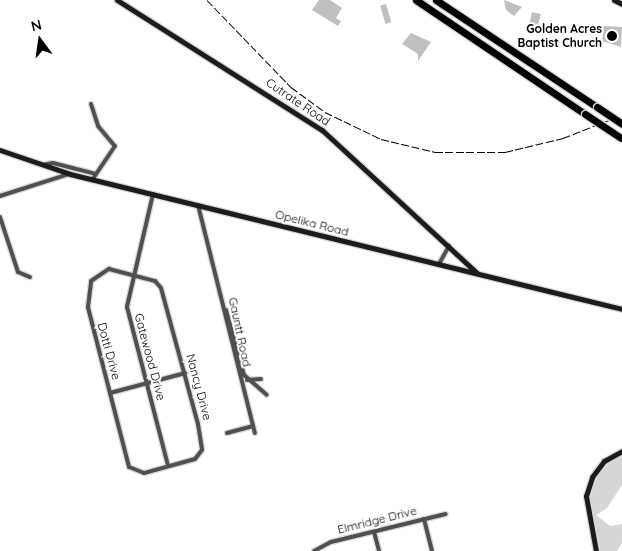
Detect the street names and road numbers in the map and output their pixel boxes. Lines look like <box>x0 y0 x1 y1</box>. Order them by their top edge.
street label: Cutrate Road <box>263 75 333 129</box>
street label: Opelika Road <box>274 207 350 239</box>
street label: Gauntt Road <box>226 296 254 368</box>
street label: Gatewood Drive <box>131 312 169 402</box>
street label: Dotti Drive <box>94 321 124 381</box>
street label: Nancy Drive <box>183 352 215 422</box>
street label: Elmridge Drive <box>336 503 418 537</box>

